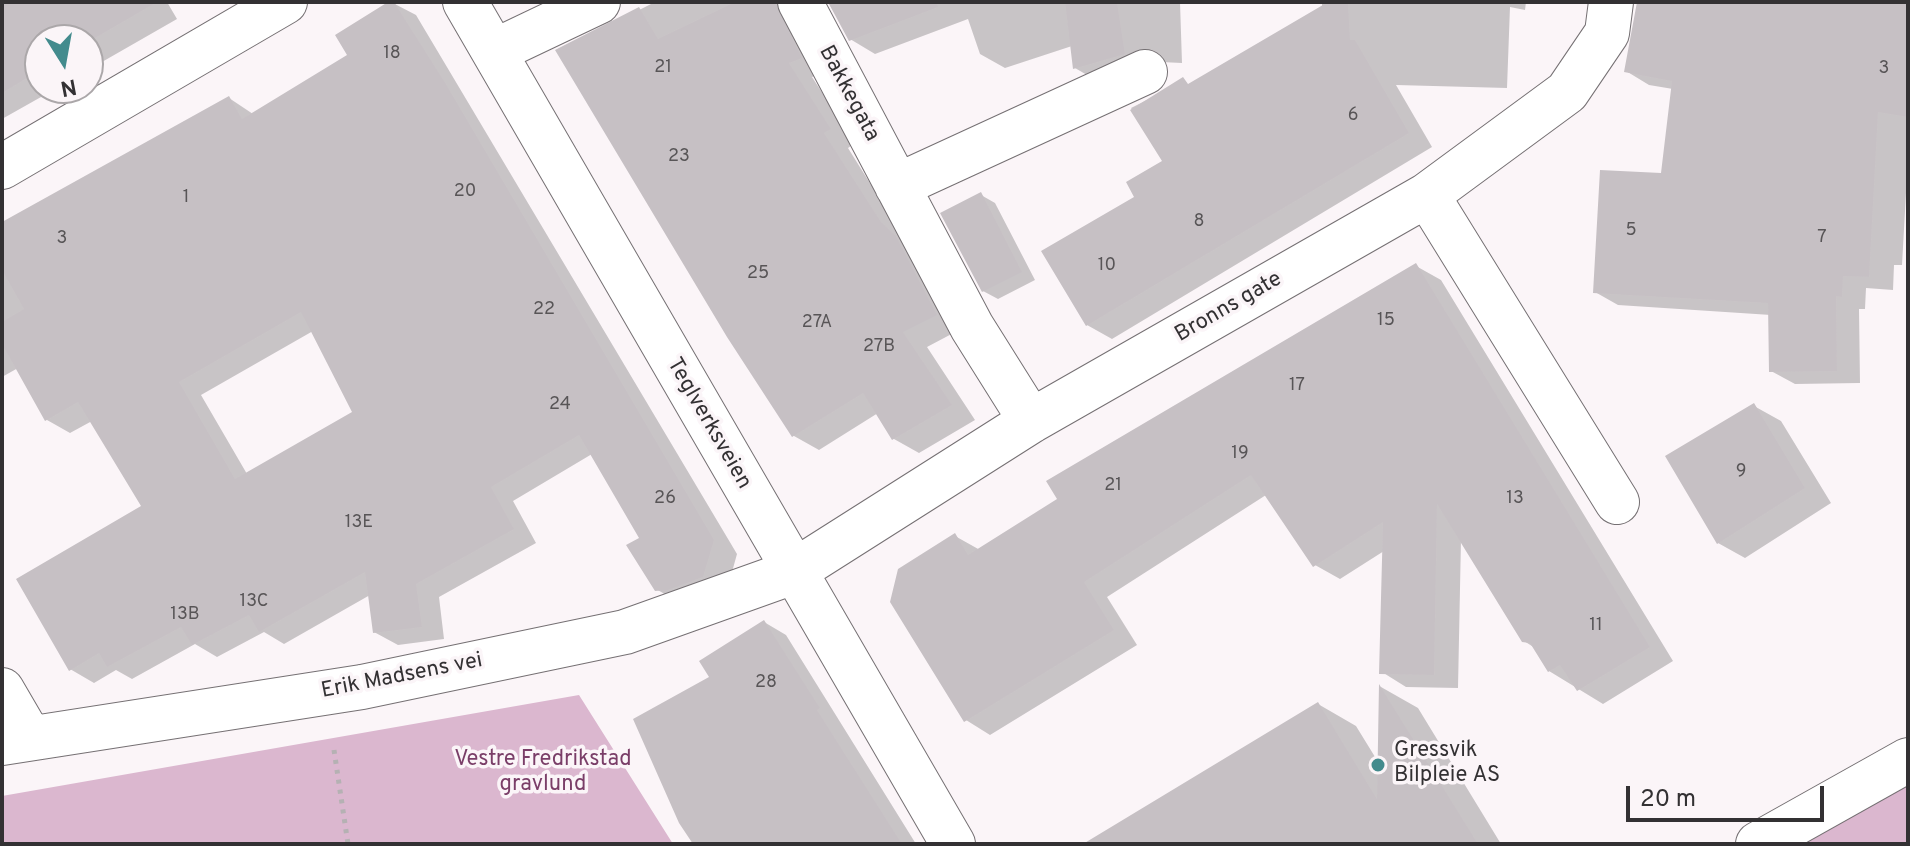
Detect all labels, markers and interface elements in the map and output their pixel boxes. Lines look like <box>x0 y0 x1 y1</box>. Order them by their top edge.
north arrow <box>24 24 104 104</box>
street label: Bakkegata <box>812 42 884 146</box>
house number: 18 <box>383 43 401 65</box>
house number: 21 <box>654 57 672 79</box>
house number: 3 <box>1879 58 1889 80</box>
text: N <box>58 71 79 101</box>
house number: 6 <box>1348 105 1358 127</box>
house number: 23 <box>668 146 690 168</box>
house number: 20 <box>454 181 476 203</box>
house number: 1 <box>183 187 189 209</box>
house number: 8 <box>1194 211 1204 233</box>
house number: 5 <box>1625 220 1637 242</box>
house number: 7 <box>1817 227 1827 249</box>
house number: 3 <box>57 228 67 250</box>
house number: 10 <box>1098 255 1116 277</box>
house number: 25 <box>747 263 769 285</box>
street label: Bronns gate <box>1171 267 1287 349</box>
house number: 22 <box>533 299 555 321</box>
house number: 15 <box>1377 310 1395 332</box>
house number: 27A <box>802 312 832 334</box>
house number: 27B <box>863 336 895 358</box>
street label: Teglverksveien <box>660 354 756 494</box>
house number: 17 <box>1289 375 1305 397</box>
house number: 24 <box>549 394 571 416</box>
house number: 19 <box>1231 443 1249 465</box>
house number: 9 <box>1736 461 1746 483</box>
house number: 21 <box>1104 475 1122 497</box>
house number: 26 <box>654 488 676 510</box>
house number: 13 <box>1506 488 1524 510</box>
house number: 13E <box>345 512 373 534</box>
house number: 13C <box>239 591 269 613</box>
house number: 13B <box>170 604 200 626</box>
house number: 11 <box>1589 615 1603 637</box>
street label: Erik Madsens vei <box>319 648 485 706</box>
house number: 28 <box>755 672 777 694</box>
place label: Gressvik Bilpleie AS <box>1394 739 1500 790</box>
park label: Vestre Fredrikstad gravlund <box>454 748 632 800</box>
marker: Gressvik Bilpleie AS <box>1369 756 1387 774</box>
scale bar <box>1630 770 1828 820</box>
text: 20 m <box>1640 785 1696 815</box>

